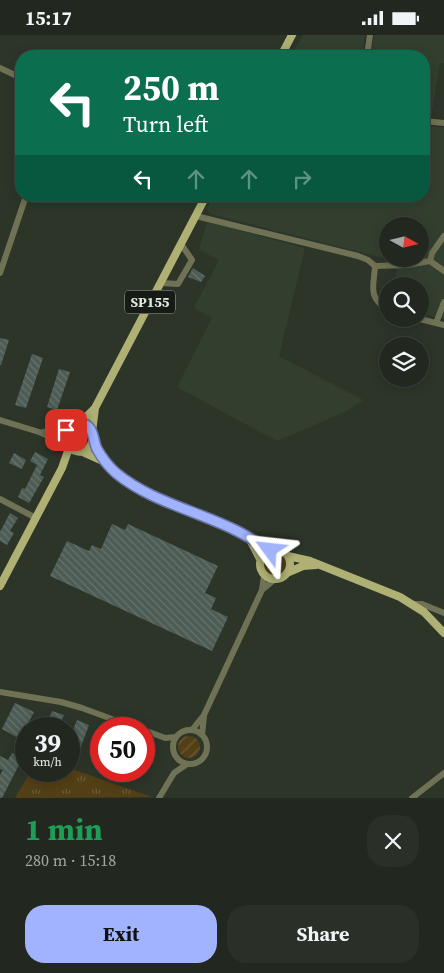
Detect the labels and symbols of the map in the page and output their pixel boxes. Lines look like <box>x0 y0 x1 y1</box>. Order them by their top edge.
north arrow <box>379 217 429 267</box>
road number: SP155 <box>125 291 175 313</box>
pin <box>45 409 87 451</box>
position arrow <box>243 523 295 575</box>
speed limit sign: 50 <box>90 717 155 782</box>

